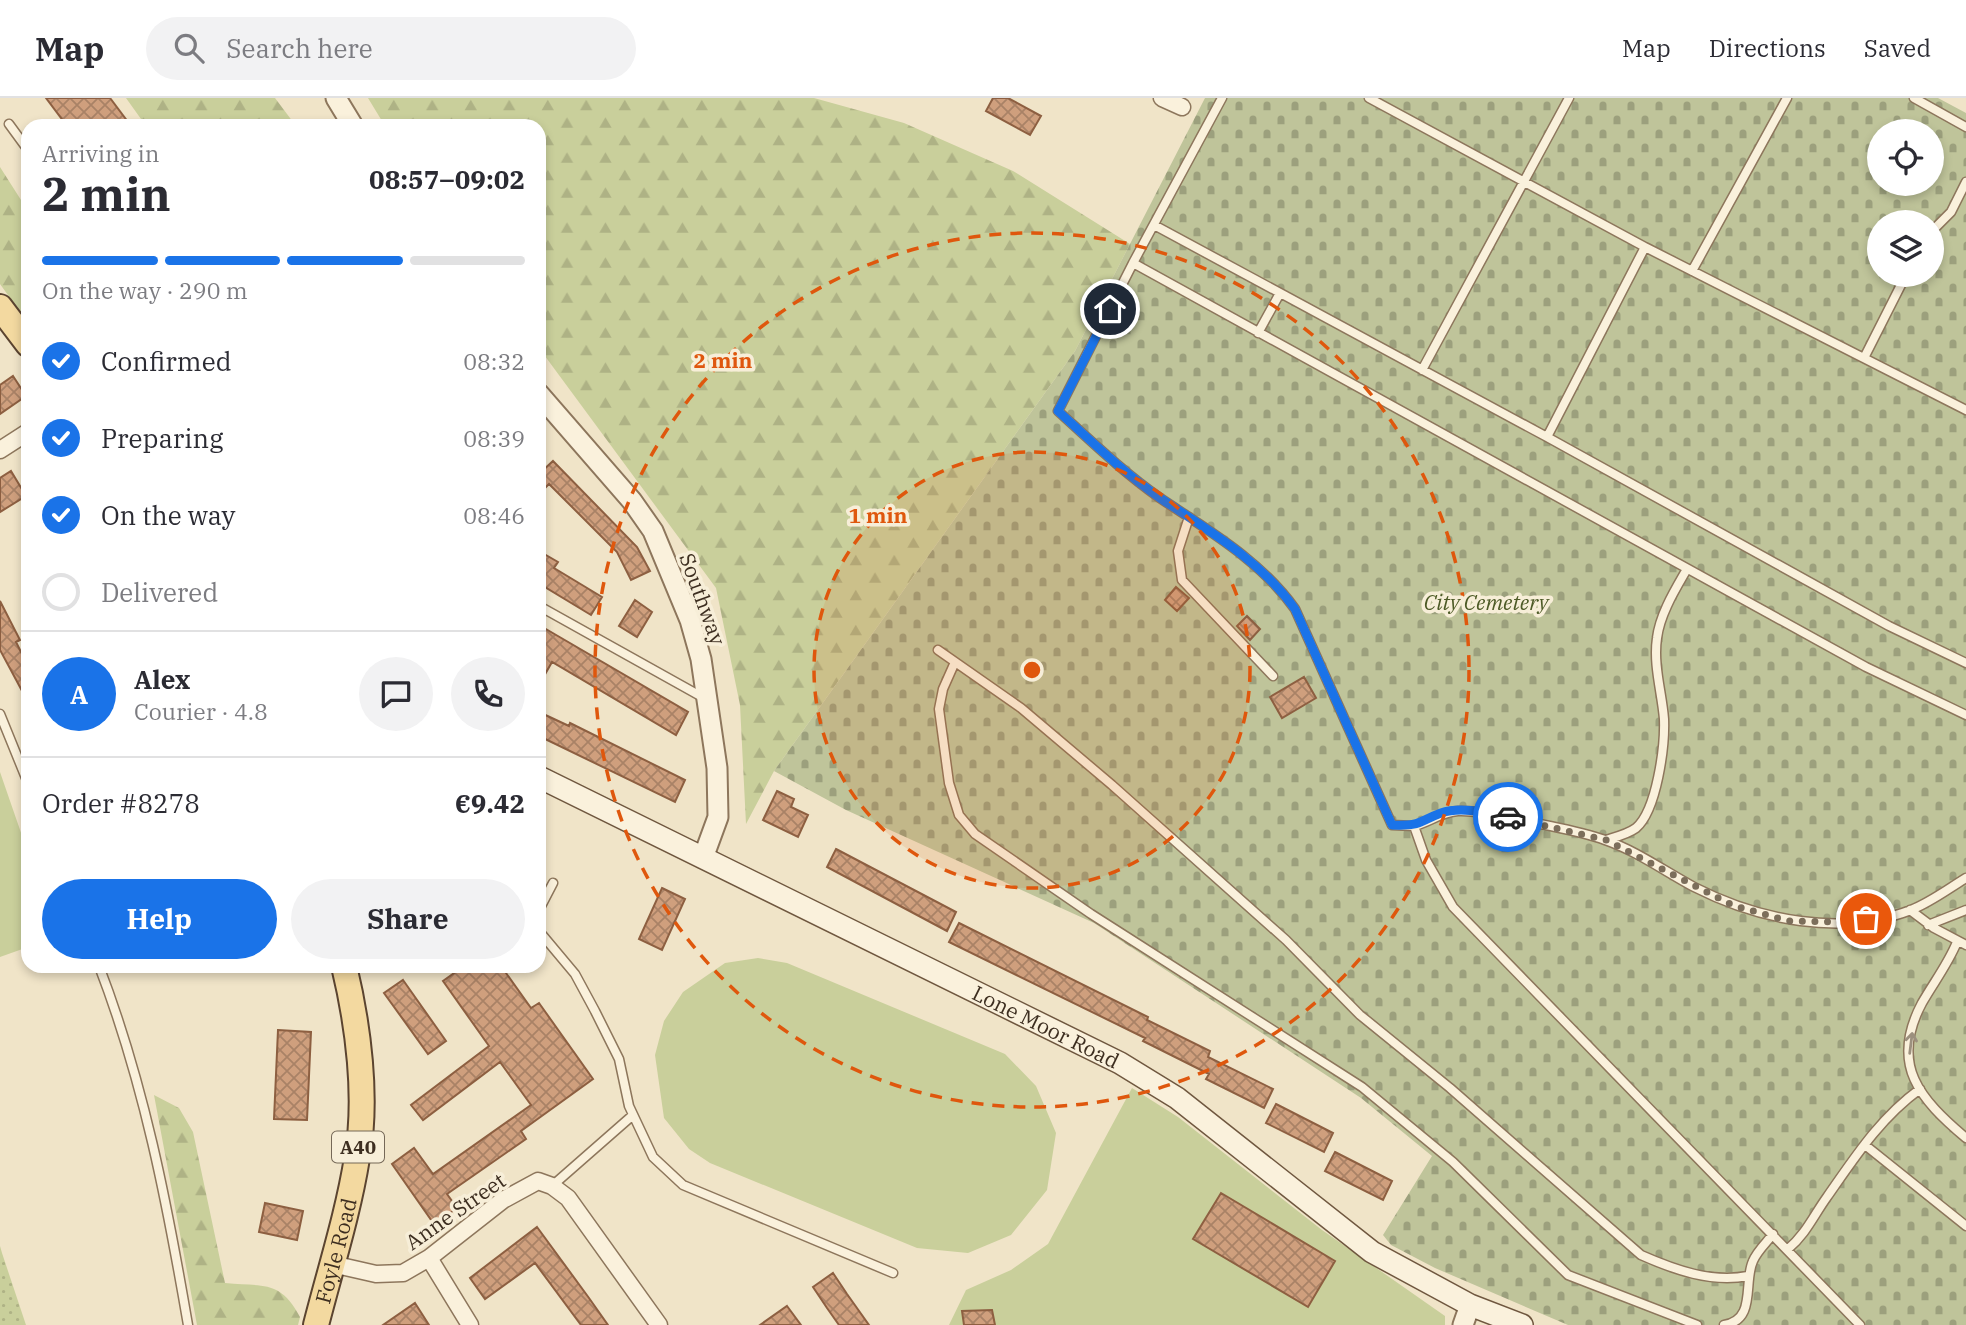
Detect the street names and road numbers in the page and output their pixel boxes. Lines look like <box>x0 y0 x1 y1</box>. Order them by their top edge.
street label: Southway <box>673 549 733 650</box>
street label: Lone Moor Road <box>968 979 1124 1075</box>
road number: A40 <box>332 1132 384 1162</box>
street label: Anne Street <box>399 1166 511 1256</box>
street label: Foyle Road <box>308 1195 363 1307</box>

